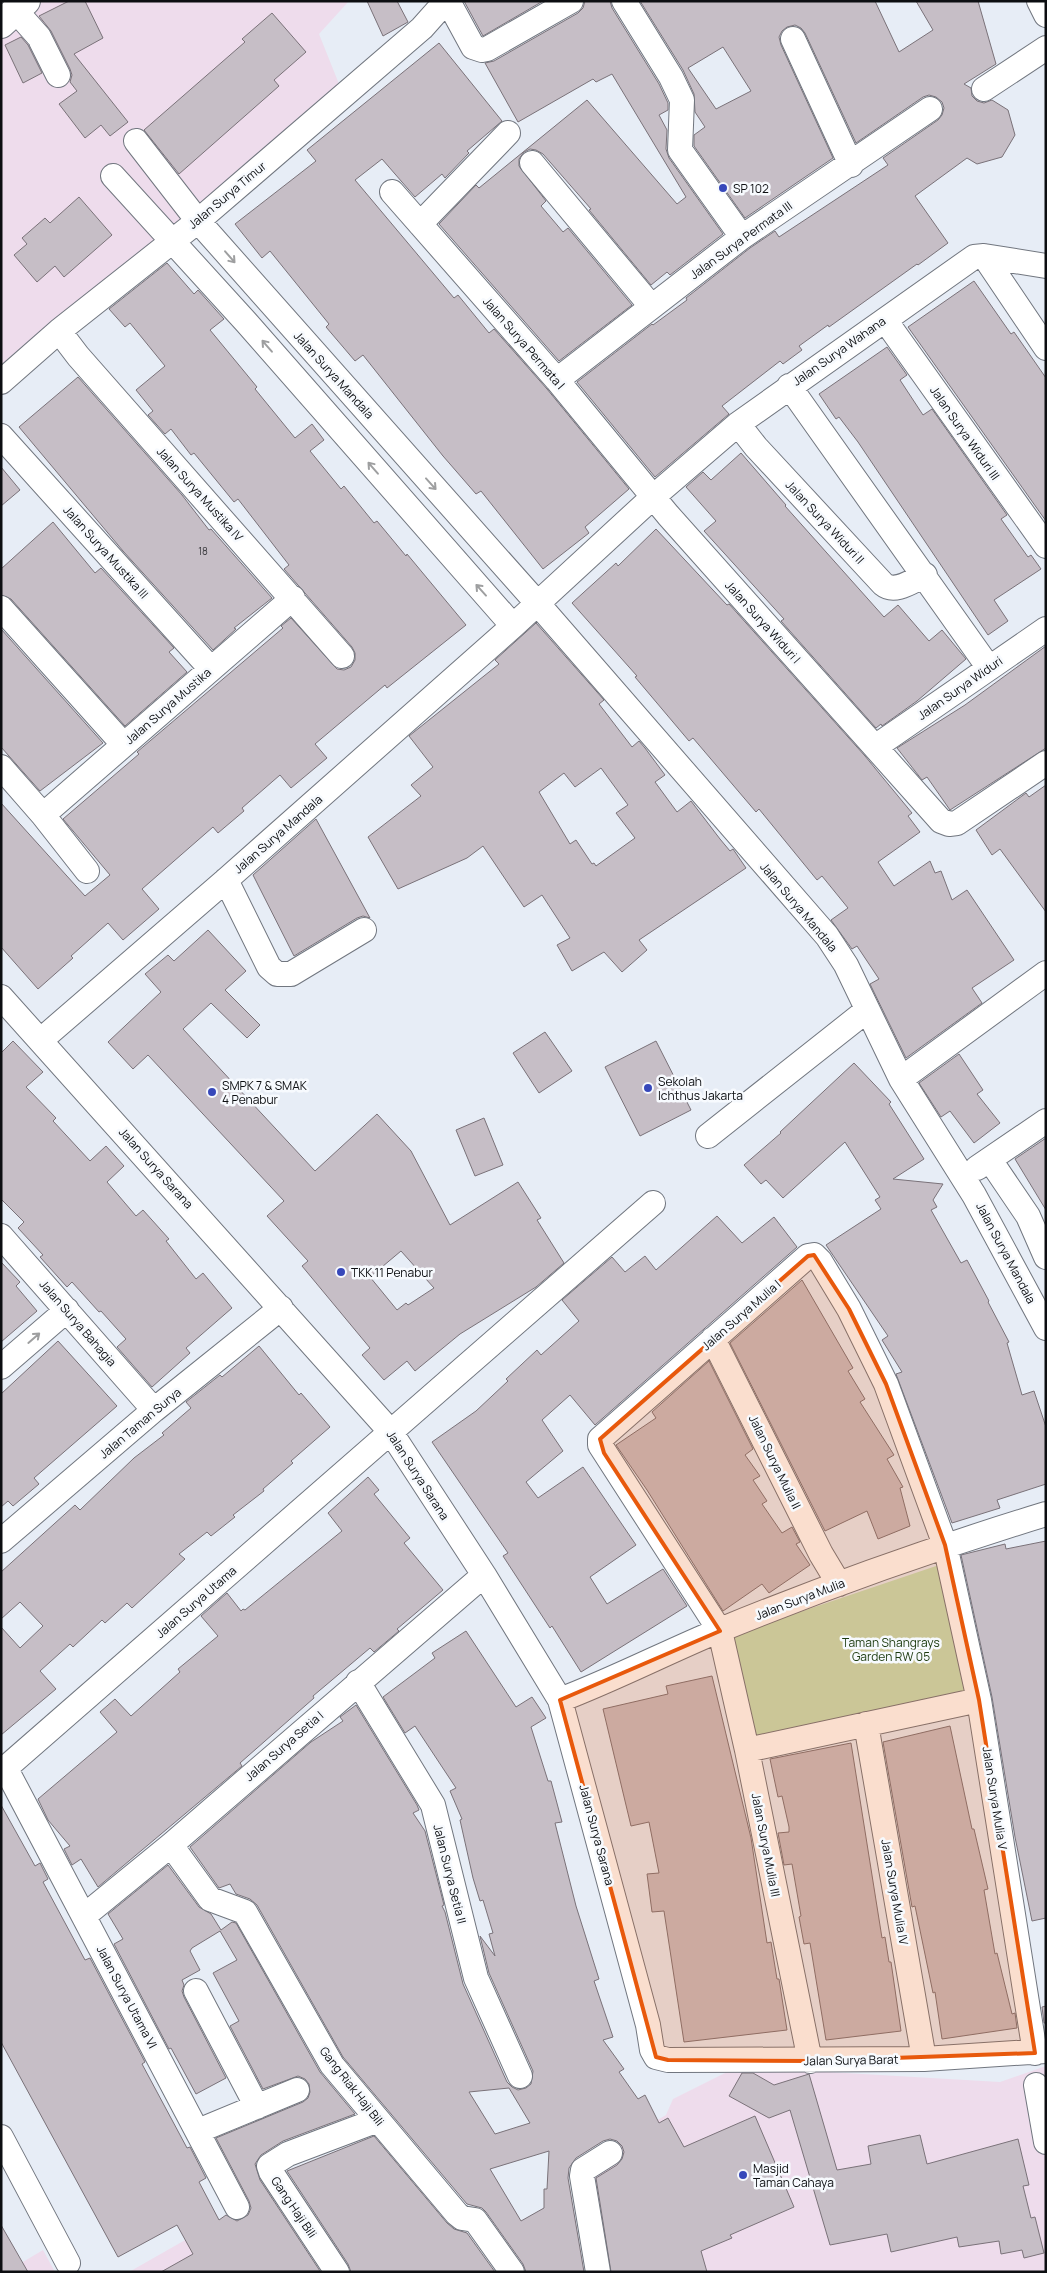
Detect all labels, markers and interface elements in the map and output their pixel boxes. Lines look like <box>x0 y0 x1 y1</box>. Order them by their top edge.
street label: Jalan Surya Timur <box>184 157 270 233</box>
place label: SP 102 <box>733 180 769 197</box>
marker: SP 102 <box>717 182 729 194</box>
street label: Jalan Surya Permata III <box>686 197 796 283</box>
one-way arrow <box>224 251 236 264</box>
street label: Jalan Surya Permata I <box>479 293 569 393</box>
street label: Jalan Surya Wahana <box>789 312 889 390</box>
street label: Jalan Surya Mandala <box>290 328 378 422</box>
one-way arrow <box>261 339 272 352</box>
street label: Jalan Surya Widuri III <box>926 383 1004 483</box>
street label: Jalan Surya Mustika IV <box>153 443 247 545</box>
one-way arrow <box>367 462 379 475</box>
one-way arrow <box>425 477 436 490</box>
street label: Jalan Surya Widuri II <box>782 477 868 567</box>
street label: Jalan Surya Mustika III <box>60 502 152 602</box>
house number: 18 <box>198 544 208 558</box>
street label: Jalan Surya Widuri I <box>721 577 805 667</box>
one-way arrow <box>475 583 487 596</box>
street label: Jalan Surya Widuri <box>914 652 1006 724</box>
street label: Jalan Surya Mustika <box>121 664 215 748</box>
street label: Jalan Surya Mandala <box>230 791 326 877</box>
street label: Jalan Surya Mandala <box>756 859 842 955</box>
place label: Sekolah Ichthus Jakarta <box>658 1073 743 1104</box>
place label: SMPK 7 & SMAK 4 Penabur <box>222 1077 308 1108</box>
marker: Sekolah Ichthus Jakarta <box>642 1082 654 1094</box>
marker: SMPK 7 & SMAK 4 Penabur <box>206 1086 218 1098</box>
street label: Jalan Surya Sarana <box>115 1124 197 1212</box>
street label: Jalan Surya Mandala <box>972 1199 1040 1307</box>
place label: TKK 11 Penabur <box>351 1264 433 1281</box>
marker: TKK 11 Penabur <box>335 1266 347 1278</box>
street label: Jalan Surya Bahagia <box>36 1276 120 1370</box>
street label: Jalan Surya Mulia I <box>698 1276 784 1354</box>
one-way arrow <box>27 1333 40 1344</box>
street label: Jalan Taman Surya <box>95 1384 185 1462</box>
street label: Jalan Surya Mulia II <box>745 1412 805 1512</box>
street label: Jalan Surya Sarana <box>383 1427 453 1523</box>
street label: Jalan Surya Utama <box>152 1562 240 1642</box>
street label: Jalan Surya Mulia <box>753 1574 847 1624</box>
park label: Taman Shangrays Garden RW 05 <box>842 1634 940 1665</box>
street label: Jalan Surya Setia I <box>241 1707 327 1785</box>
street label: Jalan Surya Mulia V <box>978 1745 1012 1852</box>
street label: Jalan Surya Sarana <box>575 1783 619 1887</box>
street label: Jalan Surya Mulia III <box>748 1792 784 1898</box>
street label: Jalan Surya Setia II <box>429 1823 471 1925</box>
street label: Jalan Surya Mulia IV <box>877 1838 913 1947</box>
street label: Jalan Surya Utama VI <box>93 1943 161 2051</box>
street label: Gang Riak Haji Bili <box>316 2043 388 2129</box>
street label: Jalan Surya Barat <box>803 2051 899 2069</box>
place label: Masjid Taman Cahaya <box>753 2160 834 2191</box>
marker: Masjid Taman Cahaya <box>737 2169 749 2181</box>
street label: Gang Haji Bili <box>267 2173 321 2241</box>

